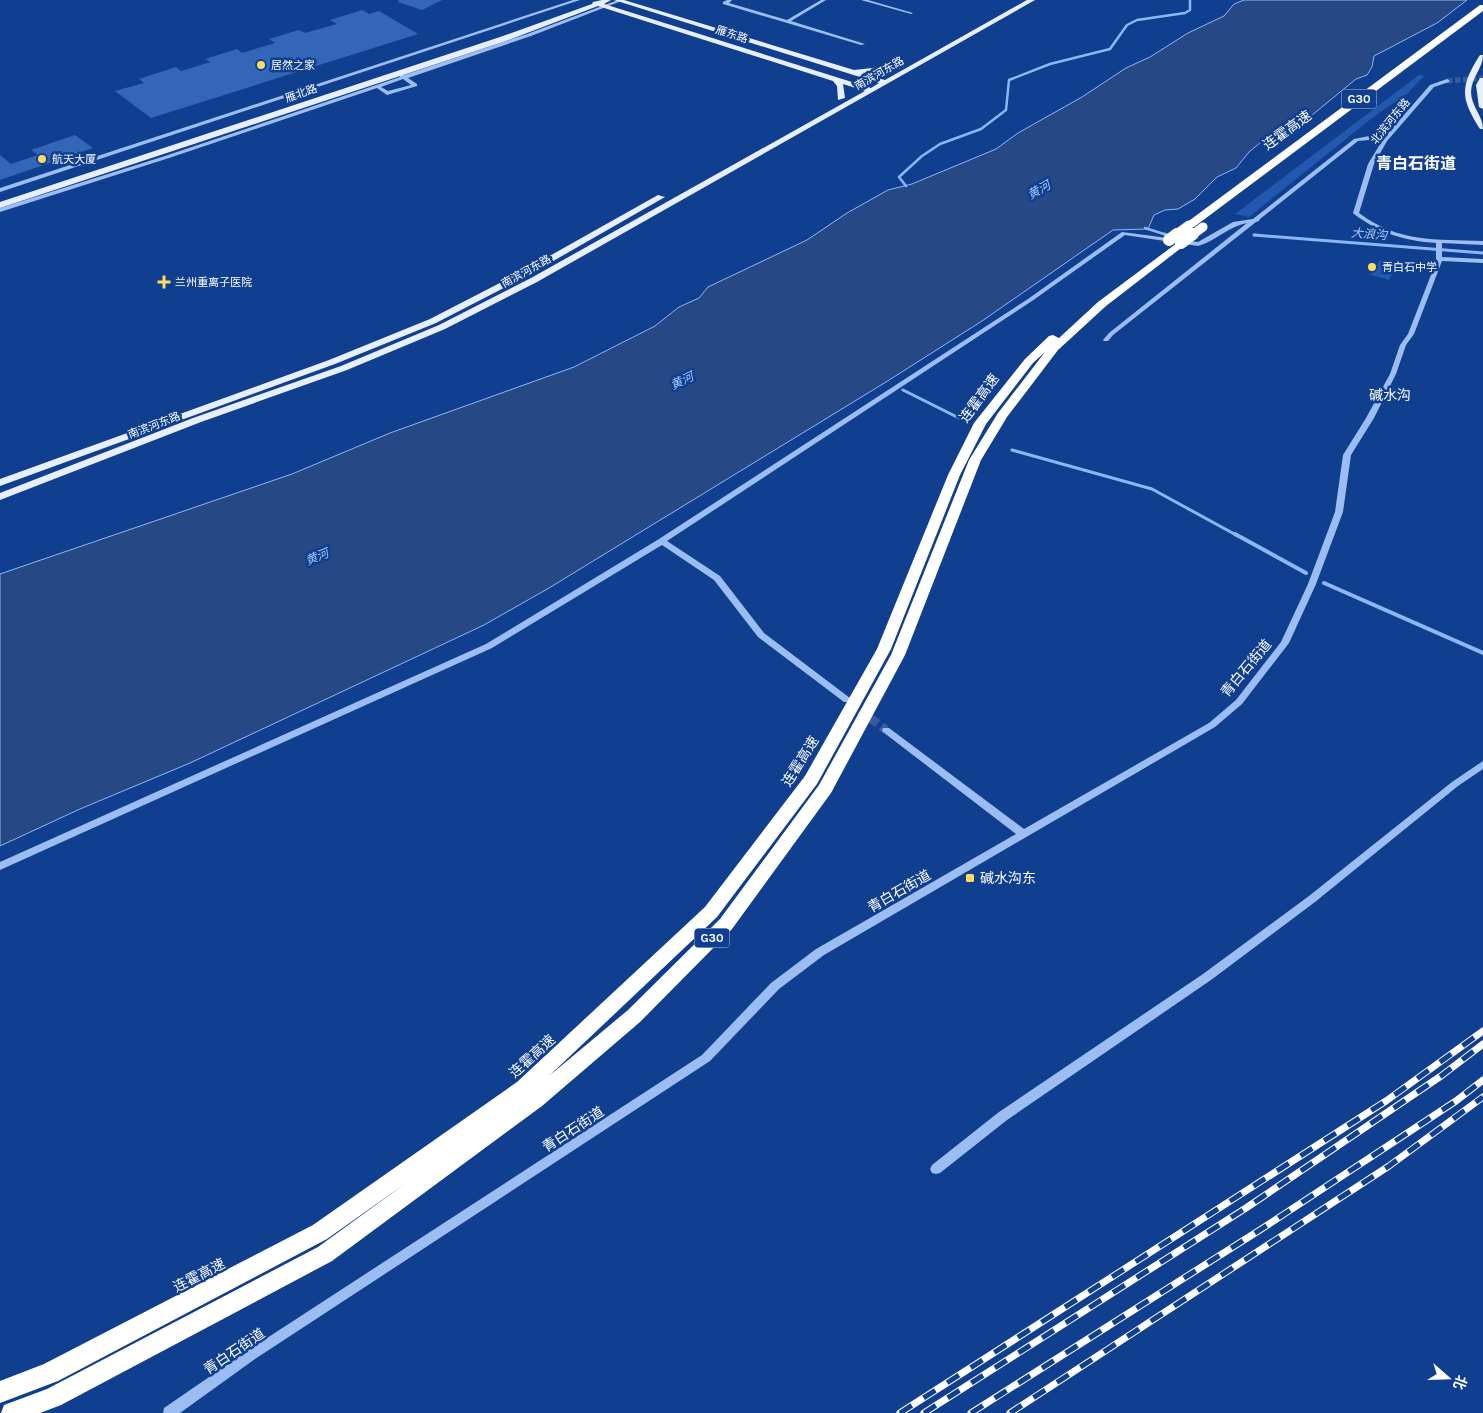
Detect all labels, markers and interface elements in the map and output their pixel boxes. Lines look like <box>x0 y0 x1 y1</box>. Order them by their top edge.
street label: 雁东路 <box>714 23 750 46</box>
street label: 南滨河东路 <box>852 54 906 93</box>
marker: 居然之家 <box>255 59 267 71</box>
place label: 居然之家 <box>271 59 315 72</box>
street label: 雁北路 <box>283 82 319 105</box>
road number: G30 <box>1342 90 1376 108</box>
street label: 北滨河东路 <box>1368 96 1413 147</box>
street label: 连霍高速 <box>1260 107 1315 154</box>
marker: 航天大厦 <box>36 153 48 165</box>
place label: 航天大厦 <box>52 153 96 166</box>
district label: 青白石街道 <box>1376 154 1456 173</box>
water label: 黄河 <box>1025 177 1055 202</box>
water label: 大浪沟 <box>1351 226 1389 242</box>
street label: 南滨河东路 <box>499 252 553 290</box>
marker: 青白石中学 <box>1366 261 1378 273</box>
place label: 青白石中学 <box>1382 261 1437 274</box>
marker: 兰州重离子医院 <box>157 275 171 289</box>
place label: 兰州重离子医院 <box>175 276 252 289</box>
water label: 黄河 <box>668 369 698 393</box>
street label: 连霍高速 <box>956 371 1003 426</box>
district label: 碱水沟 <box>1369 387 1411 404</box>
street label: 南滨河东路 <box>126 410 182 441</box>
water label: 黄河 <box>303 545 333 568</box>
street label: 青白石街道 <box>1217 636 1275 701</box>
street label: 连霍高速 <box>778 733 822 790</box>
street label: 青白石街道 <box>865 867 934 916</box>
place label: 碱水沟东 <box>980 870 1036 887</box>
marker: 碱水沟东 <box>964 872 976 884</box>
road number: G30 <box>694 928 730 948</box>
street label: 连霍高速 <box>506 1031 559 1081</box>
street label: 青白石街道 <box>539 1103 607 1156</box>
street label: 连霍高速 <box>170 1255 228 1296</box>
street label: 青白石街道 <box>201 1325 268 1378</box>
north arrow <box>1423 1353 1473 1403</box>
text: 北 <box>1449 1373 1470 1392</box>

